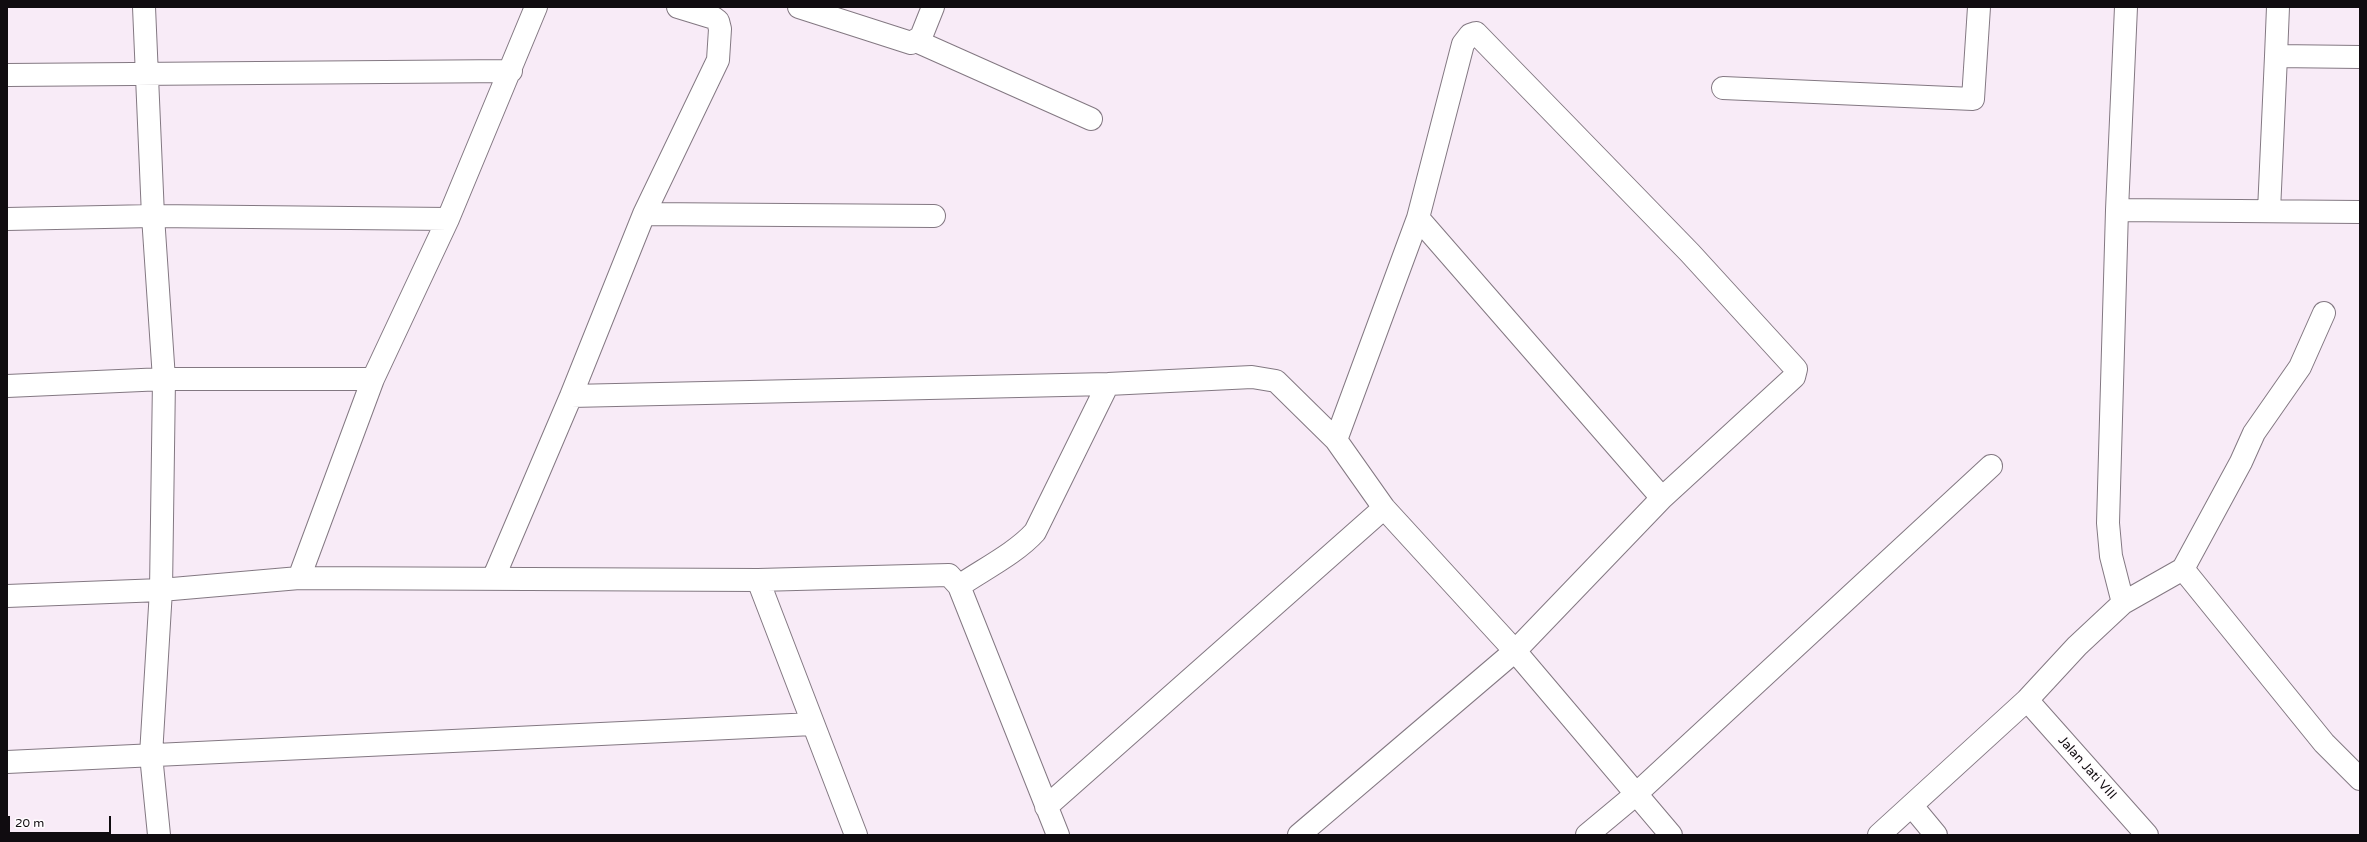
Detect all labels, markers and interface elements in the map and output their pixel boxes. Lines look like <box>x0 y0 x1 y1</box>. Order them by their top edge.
street label: Jalan Jati VIII <box>2054 733 2120 803</box>
scale bar <box>10 808 113 834</box>
text: 20 m <box>15 816 44 830</box>

